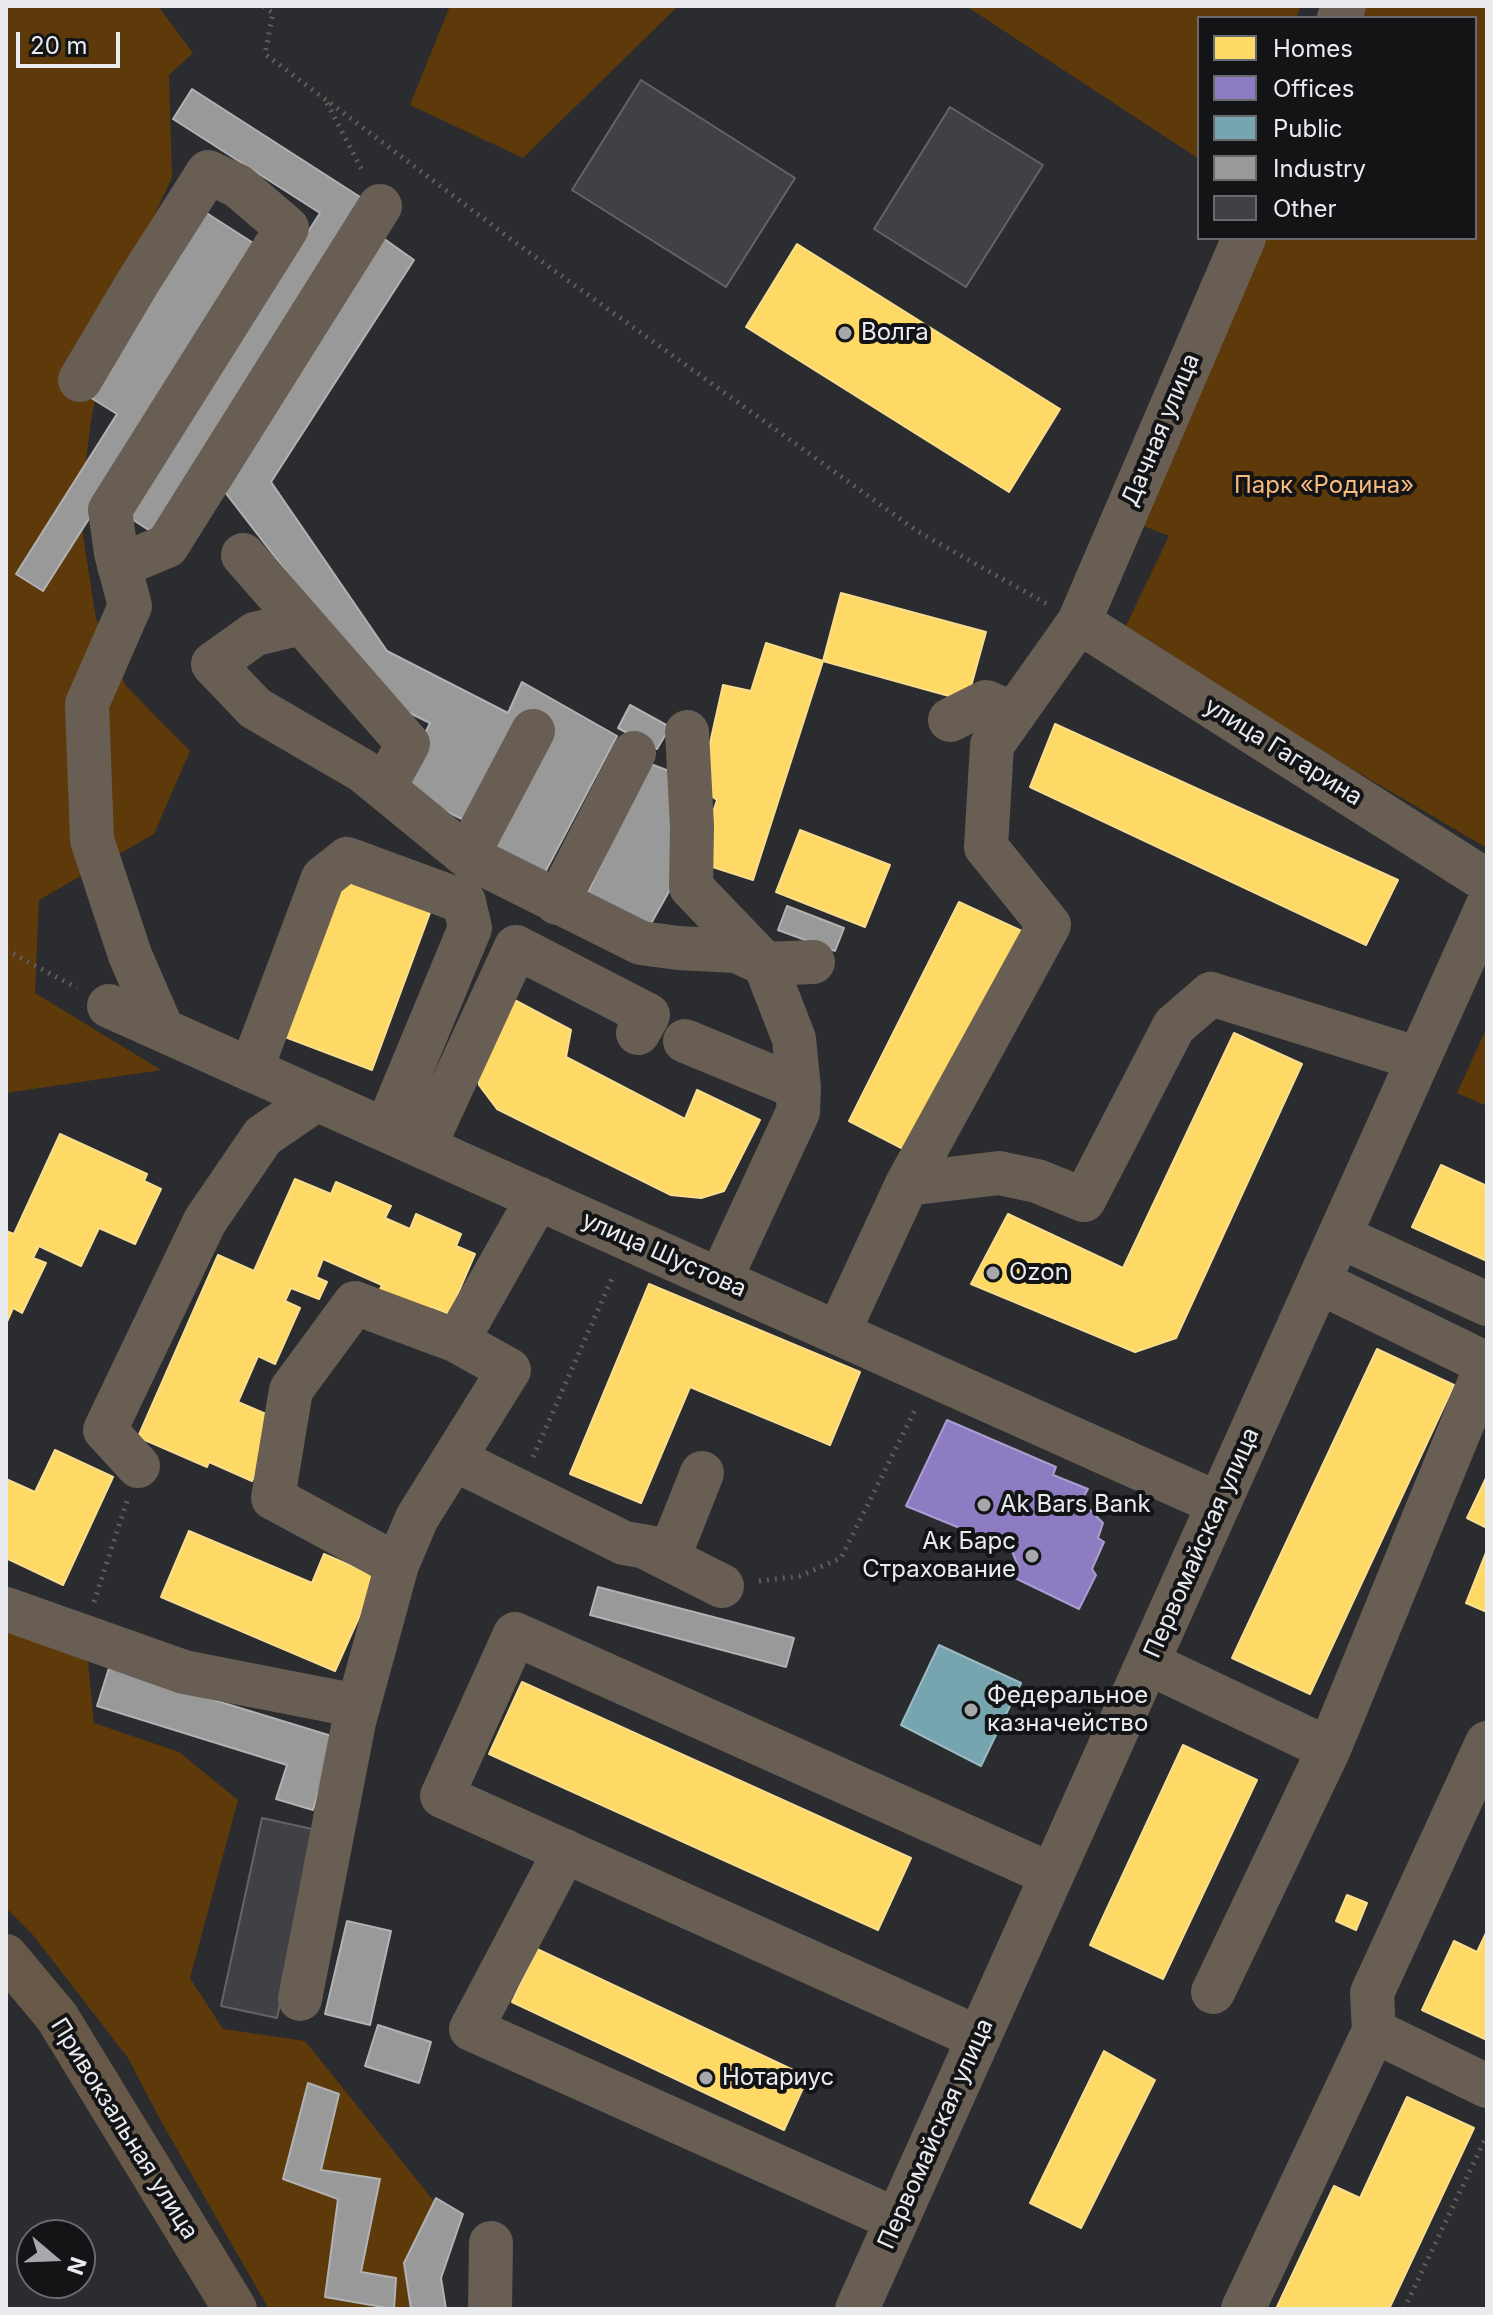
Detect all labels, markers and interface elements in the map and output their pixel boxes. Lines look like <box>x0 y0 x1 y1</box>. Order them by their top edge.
scale bar <box>20 16 124 66</box>
legend <box>1197 16 1477 240</box>
text: 20 m <box>30 31 88 60</box>
text: Homes <box>1273 34 1353 63</box>
text: Offices <box>1273 74 1354 103</box>
text: Public <box>1273 114 1343 143</box>
text: Industry <box>1273 154 1366 183</box>
text: Other <box>1273 194 1336 223</box>
place label: Волга <box>861 319 929 347</box>
marker: Волга <box>836 324 854 342</box>
street label: Дачная улица <box>1116 349 1206 511</box>
park label: Парк «Родина» <box>1234 472 1414 500</box>
street label: улица Гагарина <box>1199 692 1367 812</box>
street label: улица Шустова <box>577 1206 751 1304</box>
place label: Ozon <box>1009 1259 1069 1287</box>
marker: Ozon <box>984 1264 1002 1282</box>
street label: Первомайская улица <box>1138 1423 1266 1663</box>
place label: Ak Bars Bank <box>1000 1491 1151 1519</box>
marker: Ak Bars Bank <box>975 1496 993 1514</box>
place label: Ак Барс Страхование <box>862 1528 1016 1584</box>
marker: Ак Барс Страхование <box>1023 1547 1041 1565</box>
place label: Федеральное казначейство <box>987 1682 1148 1738</box>
marker: Федеральное казначейство <box>962 1701 980 1719</box>
street label: Привокзальная улица <box>44 2013 204 2245</box>
street label: Первомайская улица <box>872 2014 1000 2254</box>
place label: Нотариус <box>722 2064 834 2092</box>
marker: Нотариус <box>697 2069 715 2087</box>
north arrow <box>16 2219 96 2299</box>
text: N <box>62 2254 92 2278</box>

